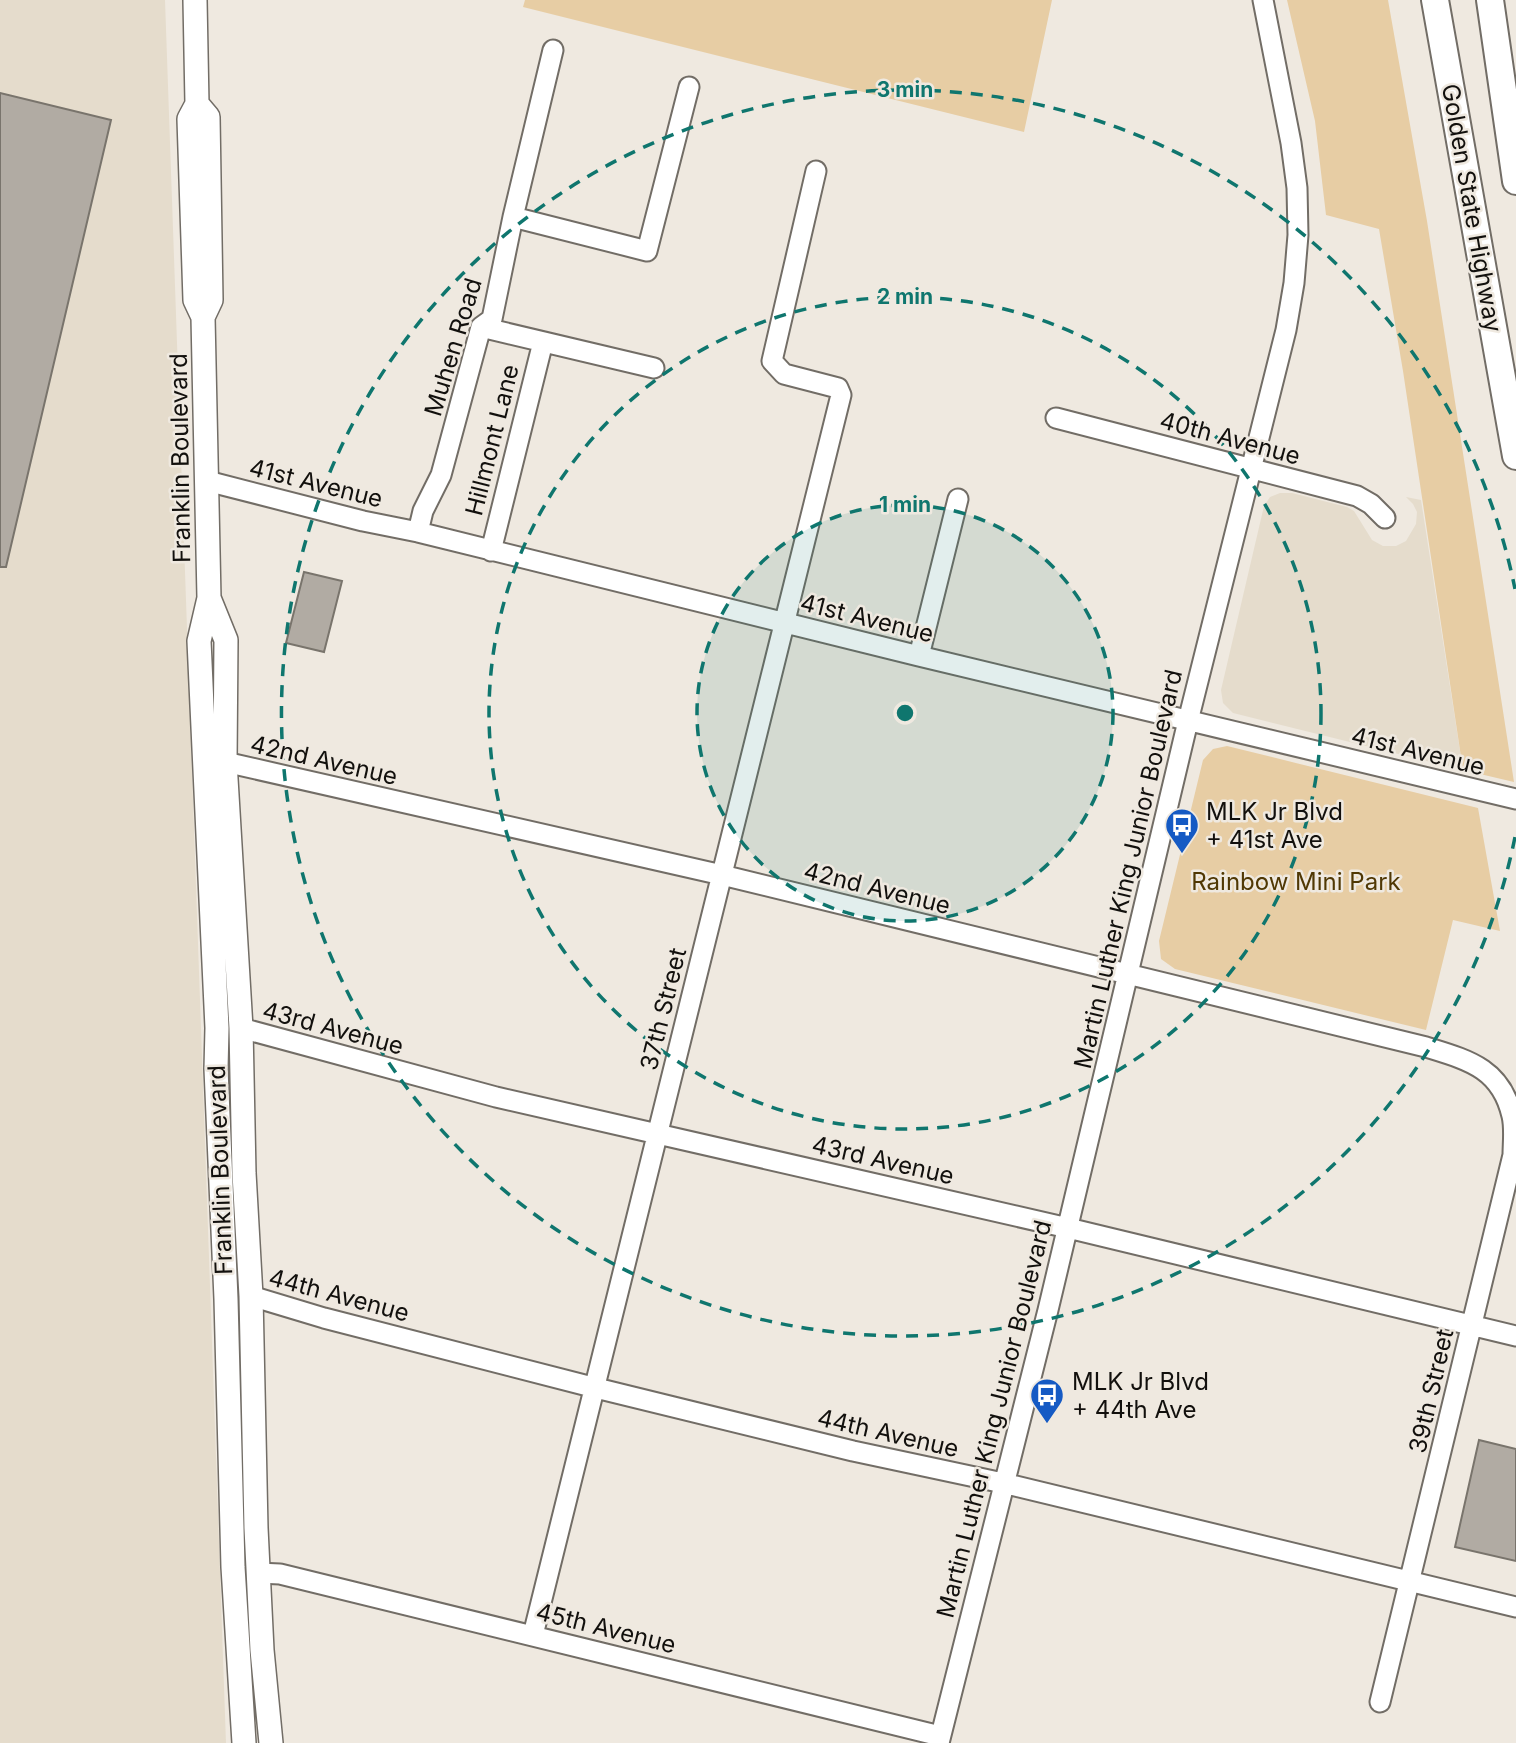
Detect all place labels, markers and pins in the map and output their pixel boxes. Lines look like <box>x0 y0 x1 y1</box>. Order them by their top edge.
centre of rings <box>893 701 917 725</box>
place label: MLK Jr Blvd + 41st Ave <box>1206 797 1343 854</box>
bus stop icon: MLK Jr Blvd + 41st Ave <box>1163 806 1201 855</box>
place label: MLK Jr Blvd + 44th Ave <box>1072 1367 1209 1424</box>
bus stop icon: MLK Jr Blvd + 44th Ave <box>1028 1376 1066 1425</box>

